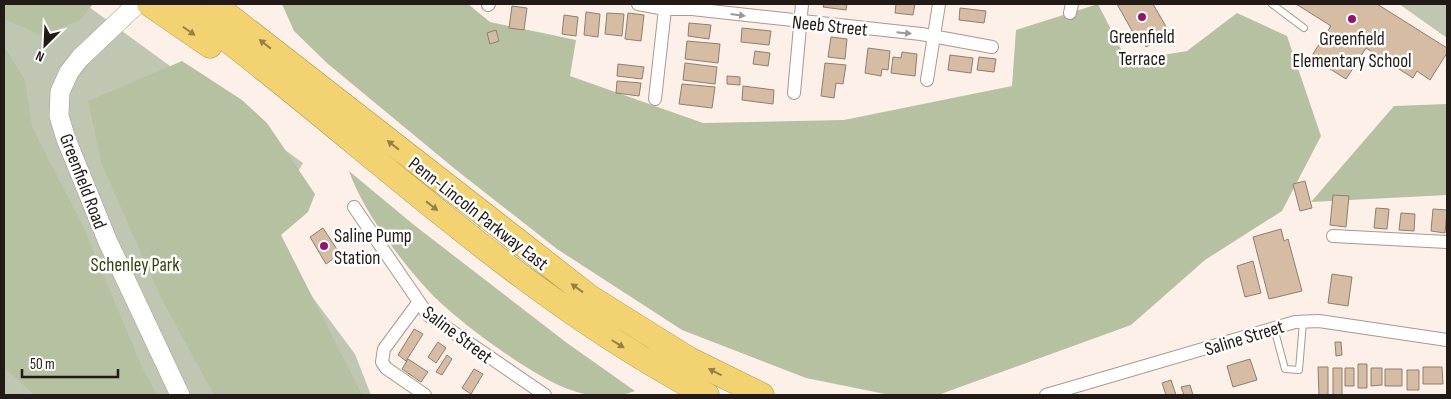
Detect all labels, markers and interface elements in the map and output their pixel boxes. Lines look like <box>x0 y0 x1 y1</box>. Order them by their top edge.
one-way arrow <box>731 11 747 19</box>
street label: Neeb Street <box>791 11 869 42</box>
marker: Greenfield Terrace <box>1136 11 1148 23</box>
marker: Greenfield Elementary School <box>1346 13 1358 25</box>
north arrow <box>20 20 70 70</box>
one-way arrow <box>183 26 196 36</box>
place label: Greenfield Terrace <box>1109 26 1175 71</box>
place label: Greenfield Elementary School <box>1292 28 1412 73</box>
one-way arrow <box>896 29 912 37</box>
one-way arrow <box>259 39 272 50</box>
text: N <box>33 47 47 66</box>
street label: Greenfield Road <box>54 131 111 232</box>
one-way arrow <box>387 139 400 150</box>
street label: Penn-Lincoln Parkway East <box>404 152 553 276</box>
one-way arrow <box>425 200 438 211</box>
place label: Saline Pump Station <box>334 225 412 270</box>
marker: Saline Pump Station <box>318 240 330 252</box>
park label: Schenley Park <box>91 254 180 277</box>
one-way arrow <box>570 283 583 293</box>
street label: Saline Street <box>418 301 497 369</box>
street label: Saline Street <box>1202 315 1287 361</box>
one-way arrow <box>611 340 625 349</box>
scale bar <box>22 346 119 378</box>
text: 50 m <box>30 355 55 374</box>
one-way arrow <box>708 368 722 377</box>

